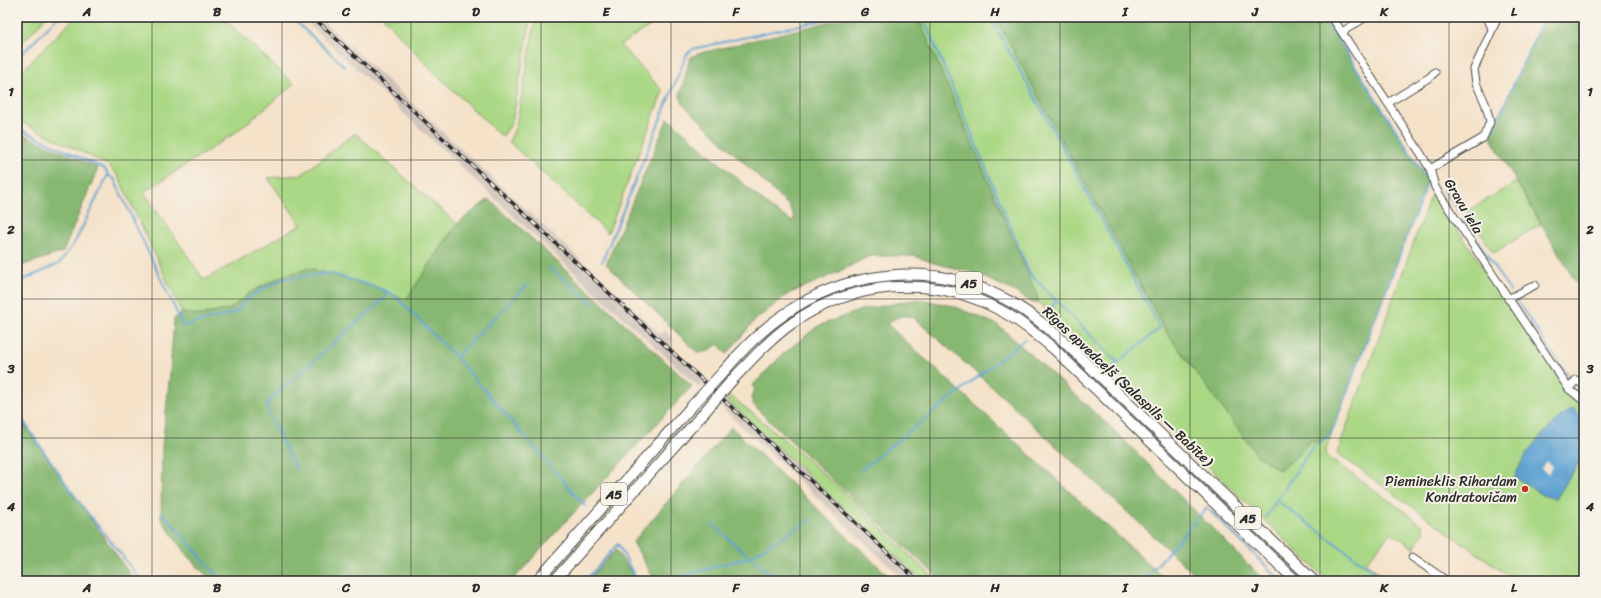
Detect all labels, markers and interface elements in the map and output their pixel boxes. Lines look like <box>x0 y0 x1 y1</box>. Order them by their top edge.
text: A <box>82 0 91 23</box>
text: B <box>213 0 222 23</box>
text: C <box>341 0 351 23</box>
text: D <box>472 0 480 23</box>
text: E <box>602 0 611 23</box>
text: F <box>731 0 740 23</box>
text: G <box>860 0 870 23</box>
text: H <box>989 0 1000 23</box>
text: I <box>1121 0 1129 23</box>
text: J <box>1251 0 1259 23</box>
text: K <box>1379 0 1389 23</box>
text: L <box>1511 0 1518 23</box>
text: 1 <box>8 80 14 103</box>
text: 1 <box>1587 80 1593 103</box>
street label: Gravu iela <box>1437 174 1491 240</box>
text: 2 <box>6 218 15 241</box>
text: 2 <box>1585 218 1594 241</box>
road number: A5 <box>956 272 982 294</box>
street label: Rīgas apvedceļš (Salaspils — Babīte) <box>1036 300 1220 473</box>
text: 3 <box>6 357 15 380</box>
text: 3 <box>1585 357 1594 380</box>
place label: Piemineklis Rihardam Kondratovičam <box>1385 469 1517 510</box>
road number: A5 <box>601 483 627 505</box>
marker: Piemineklis Rihardam Kondratovičam <box>1520 484 1530 494</box>
text: 4 <box>6 495 16 518</box>
text: 4 <box>1585 495 1595 518</box>
road number: A5 <box>1235 507 1261 529</box>
text: A <box>82 576 91 598</box>
text: B <box>213 576 222 598</box>
text: C <box>341 576 351 598</box>
text: D <box>472 576 480 598</box>
text: E <box>602 576 611 598</box>
text: F <box>731 576 740 598</box>
text: G <box>860 576 870 598</box>
text: H <box>989 576 1000 598</box>
text: I <box>1121 576 1129 598</box>
text: J <box>1251 576 1259 598</box>
text: K <box>1379 576 1389 598</box>
text: L <box>1511 576 1518 598</box>

